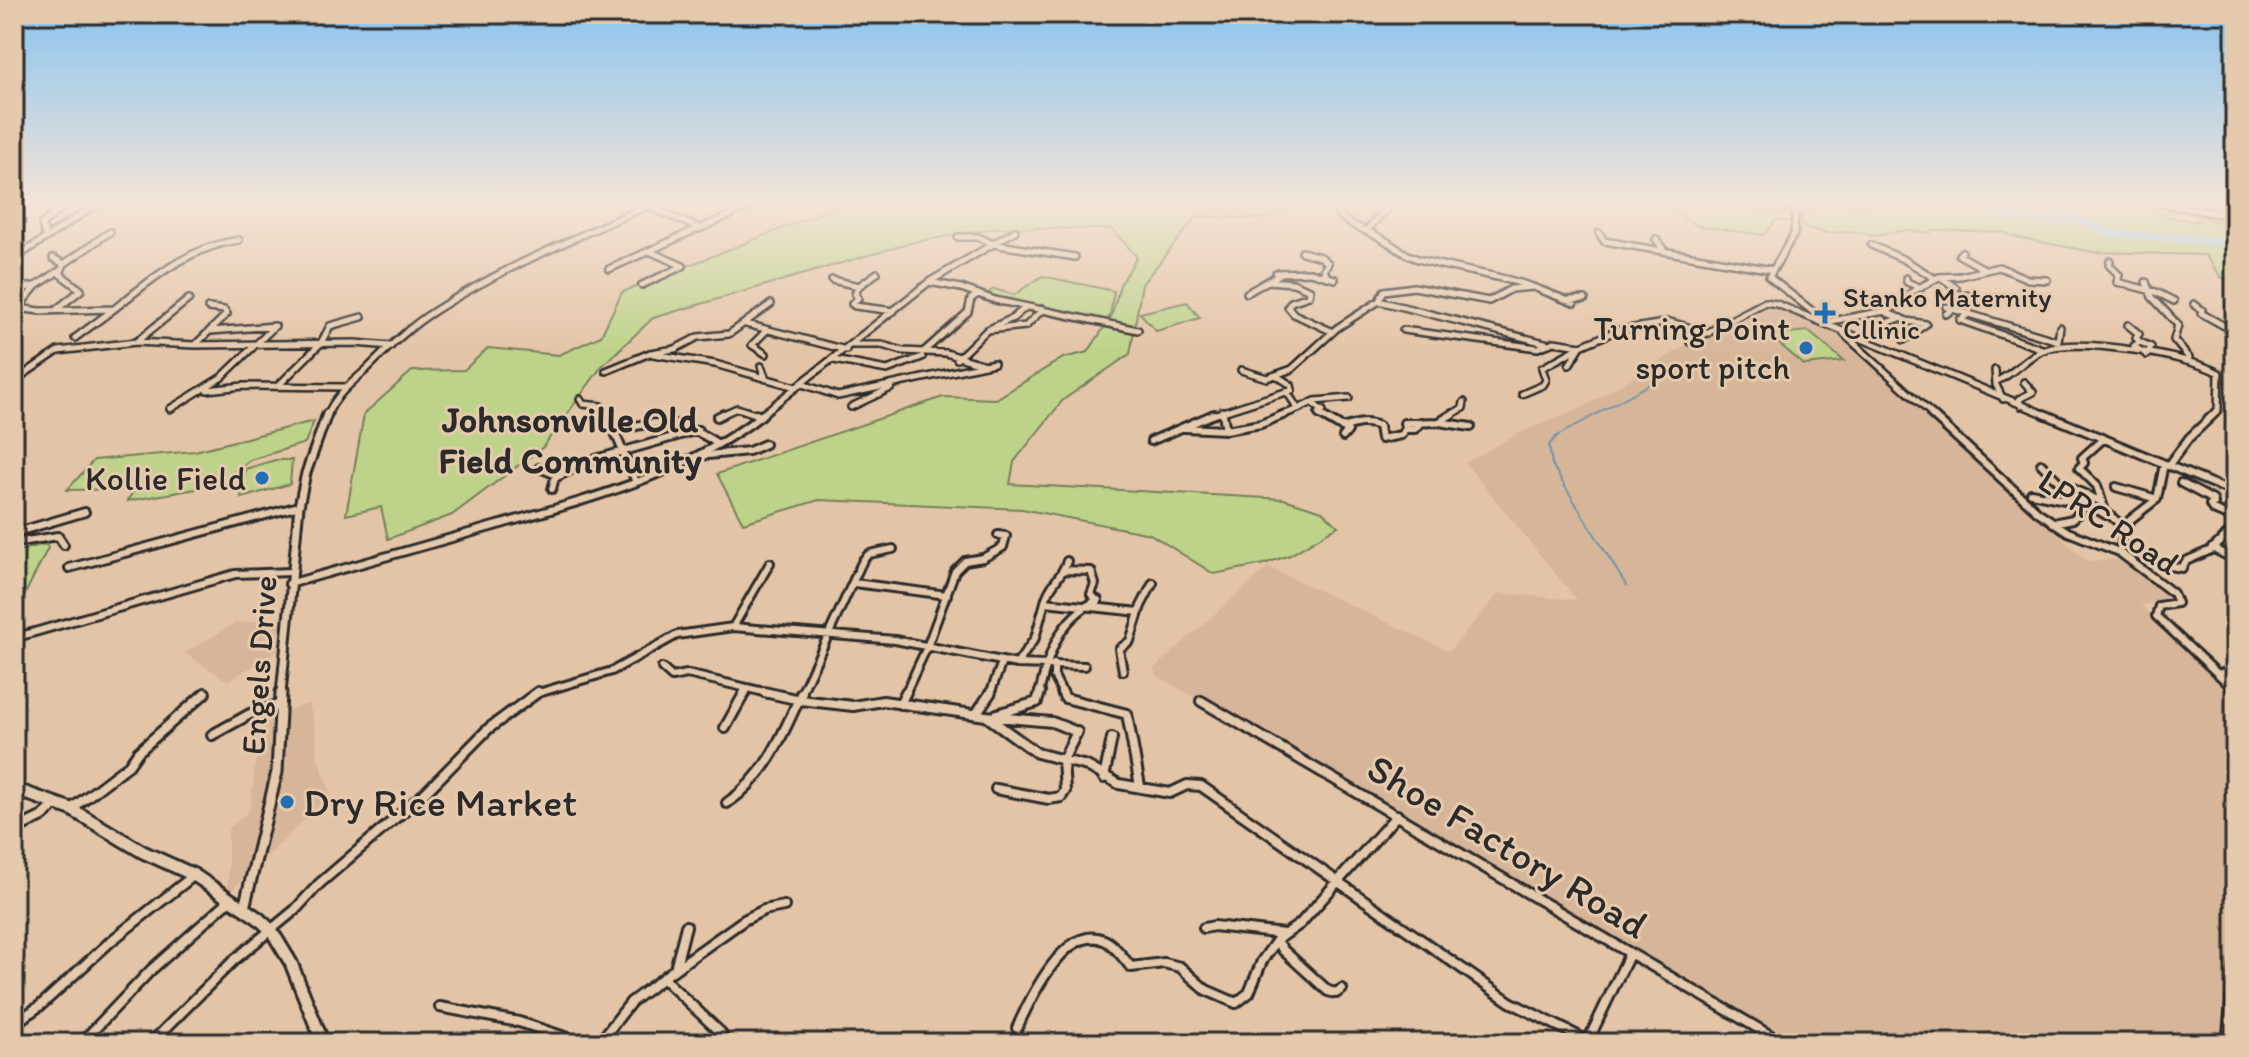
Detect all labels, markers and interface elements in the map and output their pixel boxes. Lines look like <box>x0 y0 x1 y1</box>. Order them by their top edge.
place label: Stanko Maternity Cllinic <box>1843 280 2051 346</box>
marker: Stanko Maternity Cllinic <box>1814 302 1836 324</box>
place label: Turning Point sport pitch <box>1594 308 1790 388</box>
marker: Turning Point sport pitch <box>1797 339 1815 357</box>
district label: Johnsonville Old Field Community <box>438 398 702 482</box>
place label: Kollie Field <box>85 458 246 499</box>
street label: LPRC Road <box>2031 460 2187 584</box>
marker: Kollie Field <box>253 469 271 487</box>
street label: Engels Drive <box>232 574 286 756</box>
street label: Shoe Factory Road <box>1359 743 1657 949</box>
place label: Dry Rice Market <box>303 778 577 826</box>
marker: Dry Rice Market <box>278 793 296 811</box>

